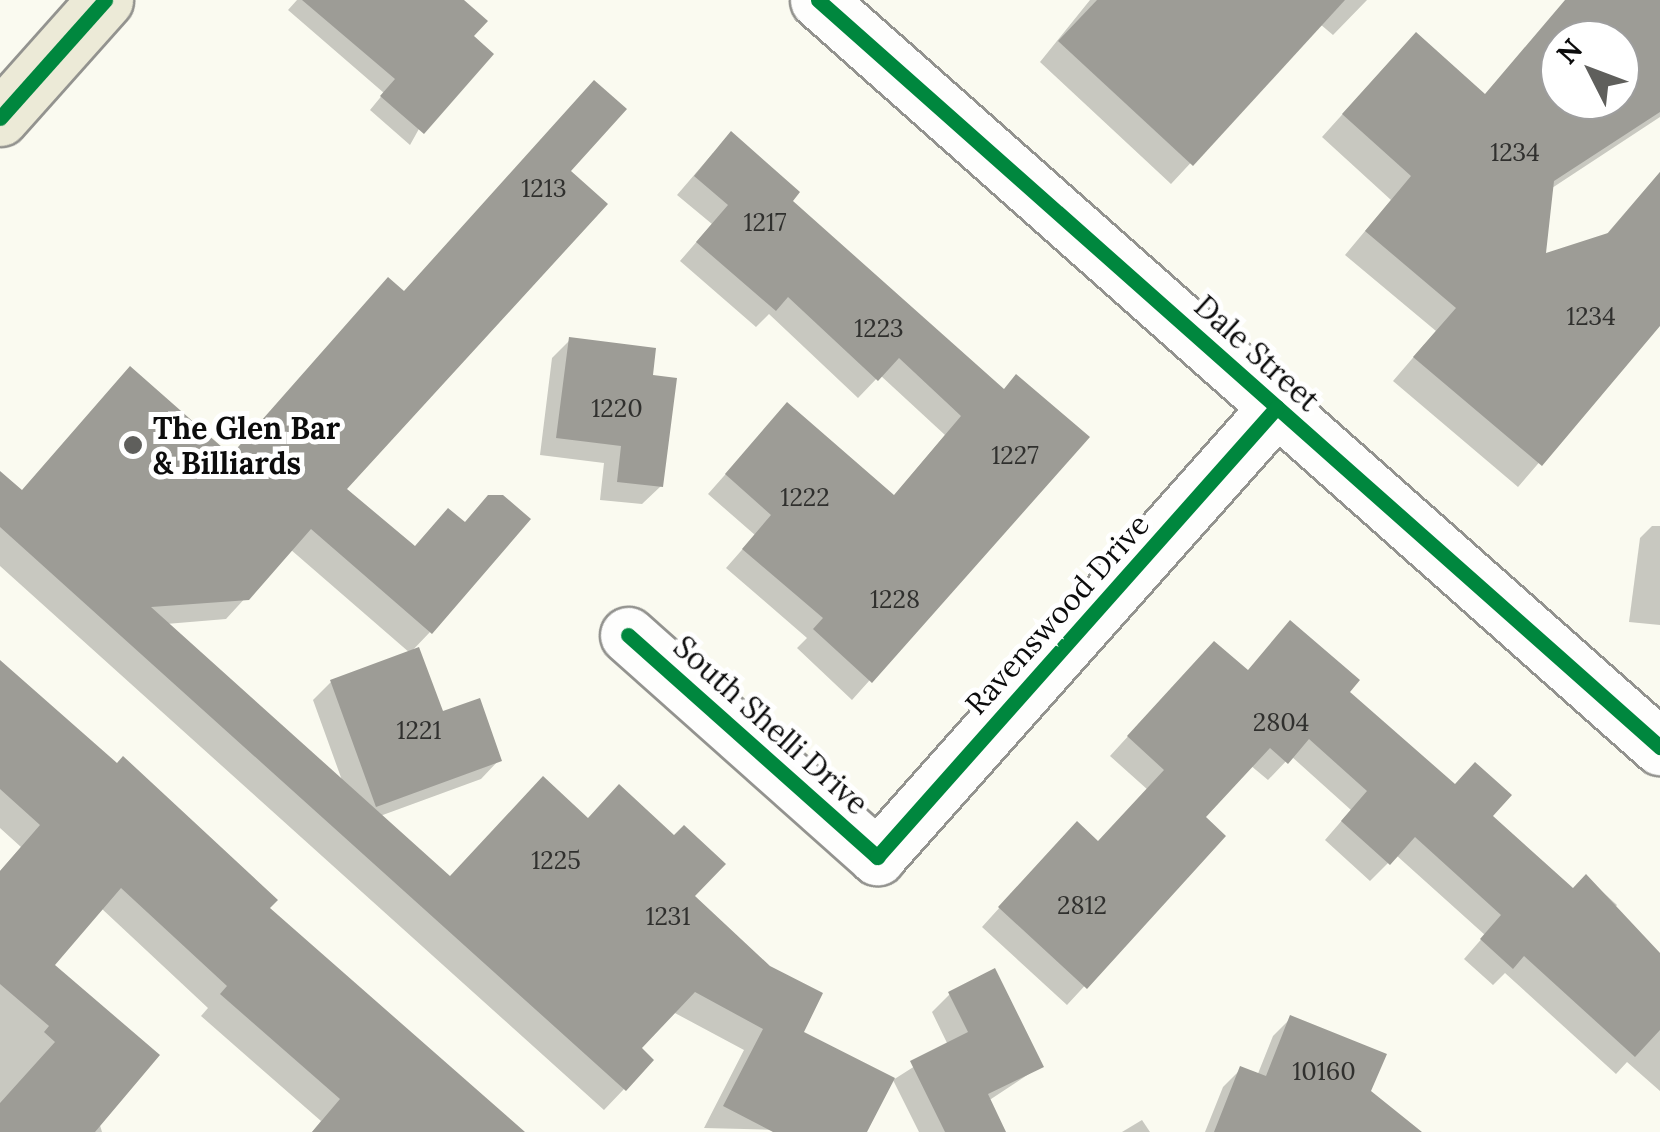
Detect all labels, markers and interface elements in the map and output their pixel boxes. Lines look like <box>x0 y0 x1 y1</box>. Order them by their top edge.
north arrow <box>1540 20 1640 120</box>
text: N <box>1549 31 1590 71</box>
house number: 1234 <box>1490 137 1540 167</box>
house number: 1213 <box>521 173 567 203</box>
house number: 1217 <box>743 207 787 237</box>
street label: Dale Street <box>1187 288 1327 418</box>
house number: 1234 <box>1566 301 1616 331</box>
house number: 1223 <box>854 313 904 343</box>
house number: 1220 <box>591 393 643 423</box>
place label: The Glen Bar & Billiards <box>153 410 340 480</box>
marker: The Glen Bar & Billiards <box>122 434 144 456</box>
house number: 1227 <box>991 440 1039 470</box>
house number: 1222 <box>780 482 830 512</box>
street label: Ravenswood Drive <box>958 506 1156 722</box>
house number: 1228 <box>870 584 920 614</box>
street label: South Shelli Drive <box>666 628 876 822</box>
house number: 2804 <box>1253 707 1309 737</box>
house number: 1221 <box>396 715 442 745</box>
house number: 1225 <box>531 845 581 875</box>
house number: 2812 <box>1057 890 1107 920</box>
house number: 1231 <box>645 901 691 931</box>
house number: 10160 <box>1292 1056 1356 1086</box>

